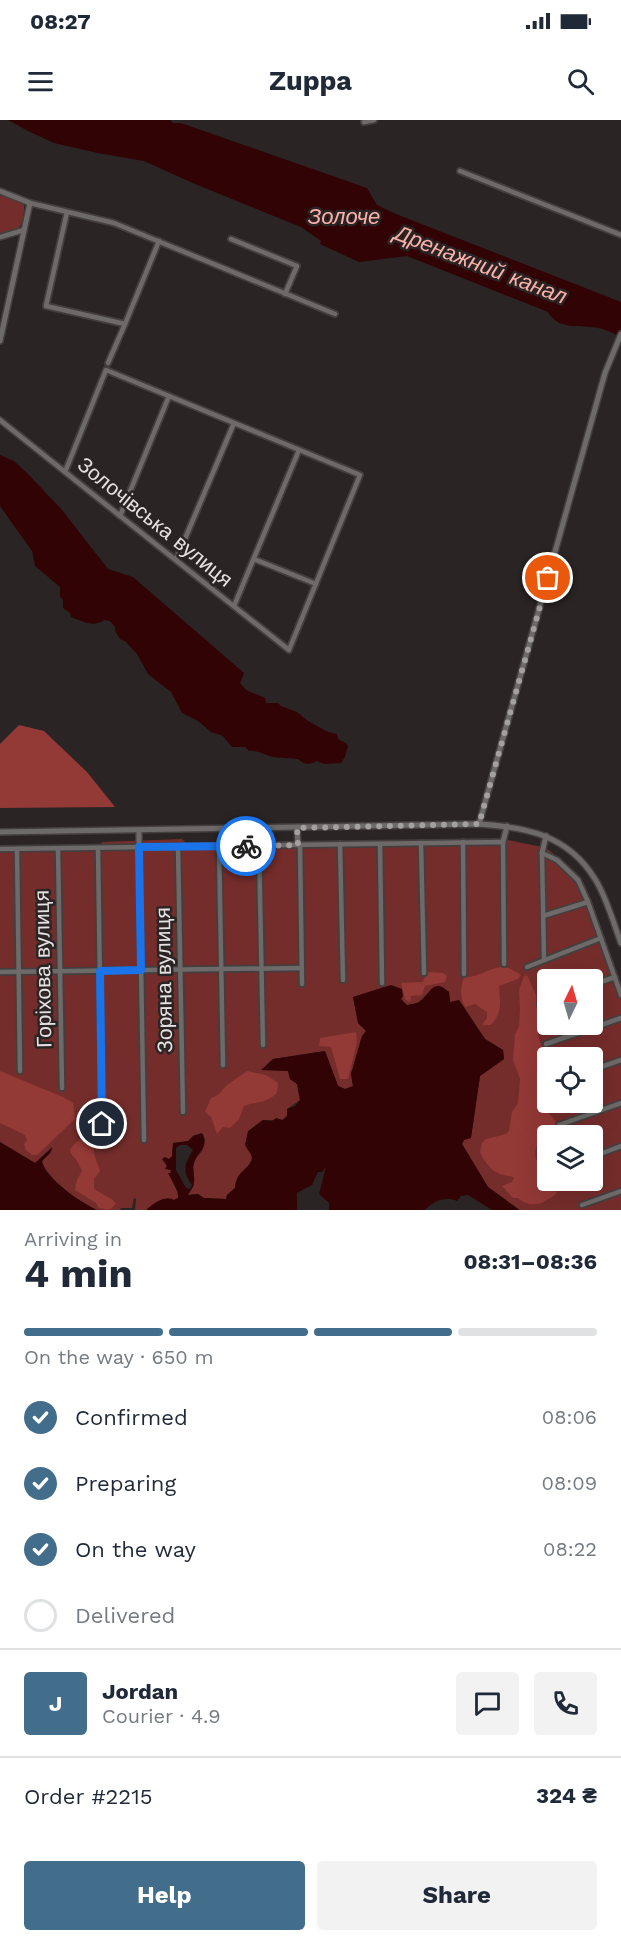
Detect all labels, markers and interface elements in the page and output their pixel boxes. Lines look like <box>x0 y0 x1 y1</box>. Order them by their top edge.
text: 08:27 <box>30 9 91 34</box>
icon: menu <box>24 65 57 98</box>
text: Zuppa <box>269 65 352 97</box>
icon: search <box>564 65 597 98</box>
water label: Золоче <box>308 204 380 229</box>
water label: Дренажний канал <box>388 219 571 309</box>
street label: Золочівська вулиця <box>73 451 238 592</box>
pin <box>522 552 573 603</box>
icon: bag <box>531 561 564 594</box>
courier <box>216 816 276 876</box>
icon: bike <box>230 830 263 863</box>
street label: Горіхова вулиця <box>29 890 56 1048</box>
street label: Зоряна вулиця <box>150 907 177 1053</box>
north arrow <box>537 969 603 1035</box>
map controls <box>537 969 603 1191</box>
button: locate <box>537 1047 603 1113</box>
pin <box>76 1098 127 1149</box>
icon: home <box>85 1107 118 1140</box>
button: layers <box>537 1125 603 1191</box>
text: Arriving in <box>24 1227 122 1251</box>
text: 08:31–08:36 <box>463 1249 597 1274</box>
text: 4 min <box>24 1251 133 1296</box>
text: On the way · 650 m <box>24 1345 214 1369</box>
icon: check <box>24 1401 57 1434</box>
text: Confirmed <box>75 1405 188 1430</box>
text: 08:06 <box>542 1405 597 1429</box>
icon: check <box>24 1467 57 1500</box>
text: Preparing <box>75 1471 176 1496</box>
text: 08:09 <box>542 1471 597 1495</box>
icon: check <box>24 1533 57 1566</box>
text: On the way <box>75 1537 196 1562</box>
text: 08:22 <box>543 1537 597 1561</box>
text: Delivered <box>75 1603 175 1628</box>
button: chat <box>456 1672 519 1735</box>
button: phone <box>534 1672 597 1735</box>
text: Jordan <box>102 1679 178 1704</box>
text: J <box>49 1691 62 1716</box>
text: Courier · 4.9 <box>102 1704 221 1728</box>
text: 324 ₴ <box>536 1783 597 1808</box>
text: Order #2215 <box>24 1784 153 1809</box>
button: Help <box>24 1861 305 1930</box>
button: Share <box>317 1861 597 1930</box>

